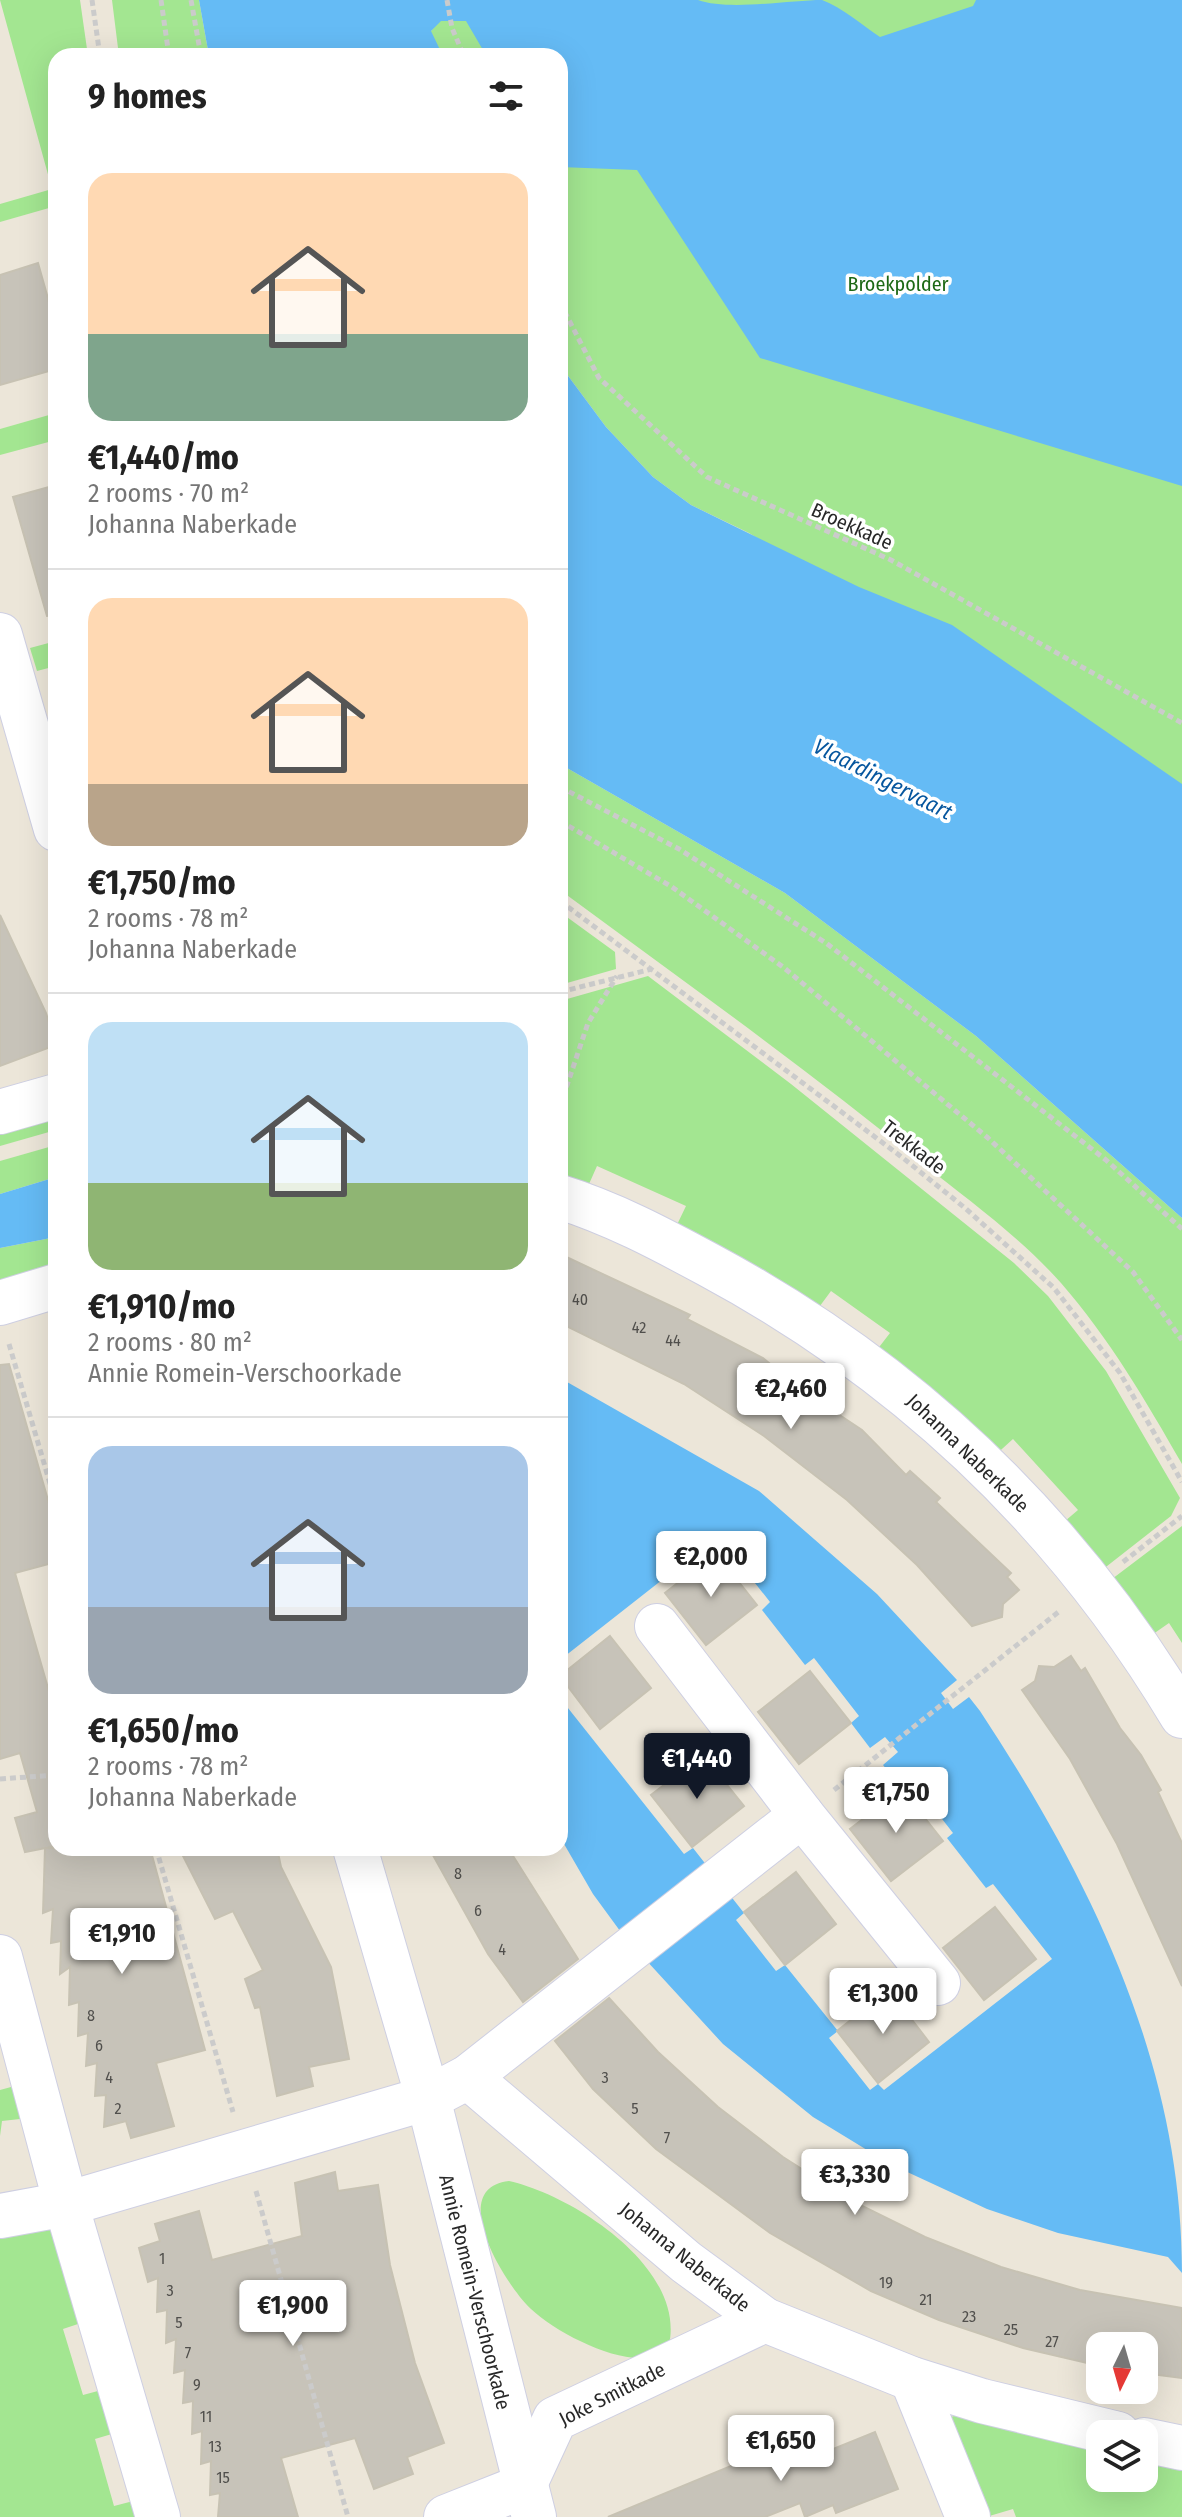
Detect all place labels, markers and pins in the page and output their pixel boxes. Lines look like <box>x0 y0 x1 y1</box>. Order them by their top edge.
pin: €2,460 <box>726 1363 856 1431</box>
pin: €2,000 <box>646 1531 776 1599</box>
pin: €1,440 <box>632 1733 762 1801</box>
pin: €1,750 <box>831 1767 961 1835</box>
pin: €1,910 <box>57 1908 187 1976</box>
pin: €1,300 <box>818 1968 948 2036</box>
pin: €3,330 <box>790 2149 920 2217</box>
pin: €1,900 <box>228 2280 358 2348</box>
pin: €1,650 <box>716 2415 846 2483</box>

